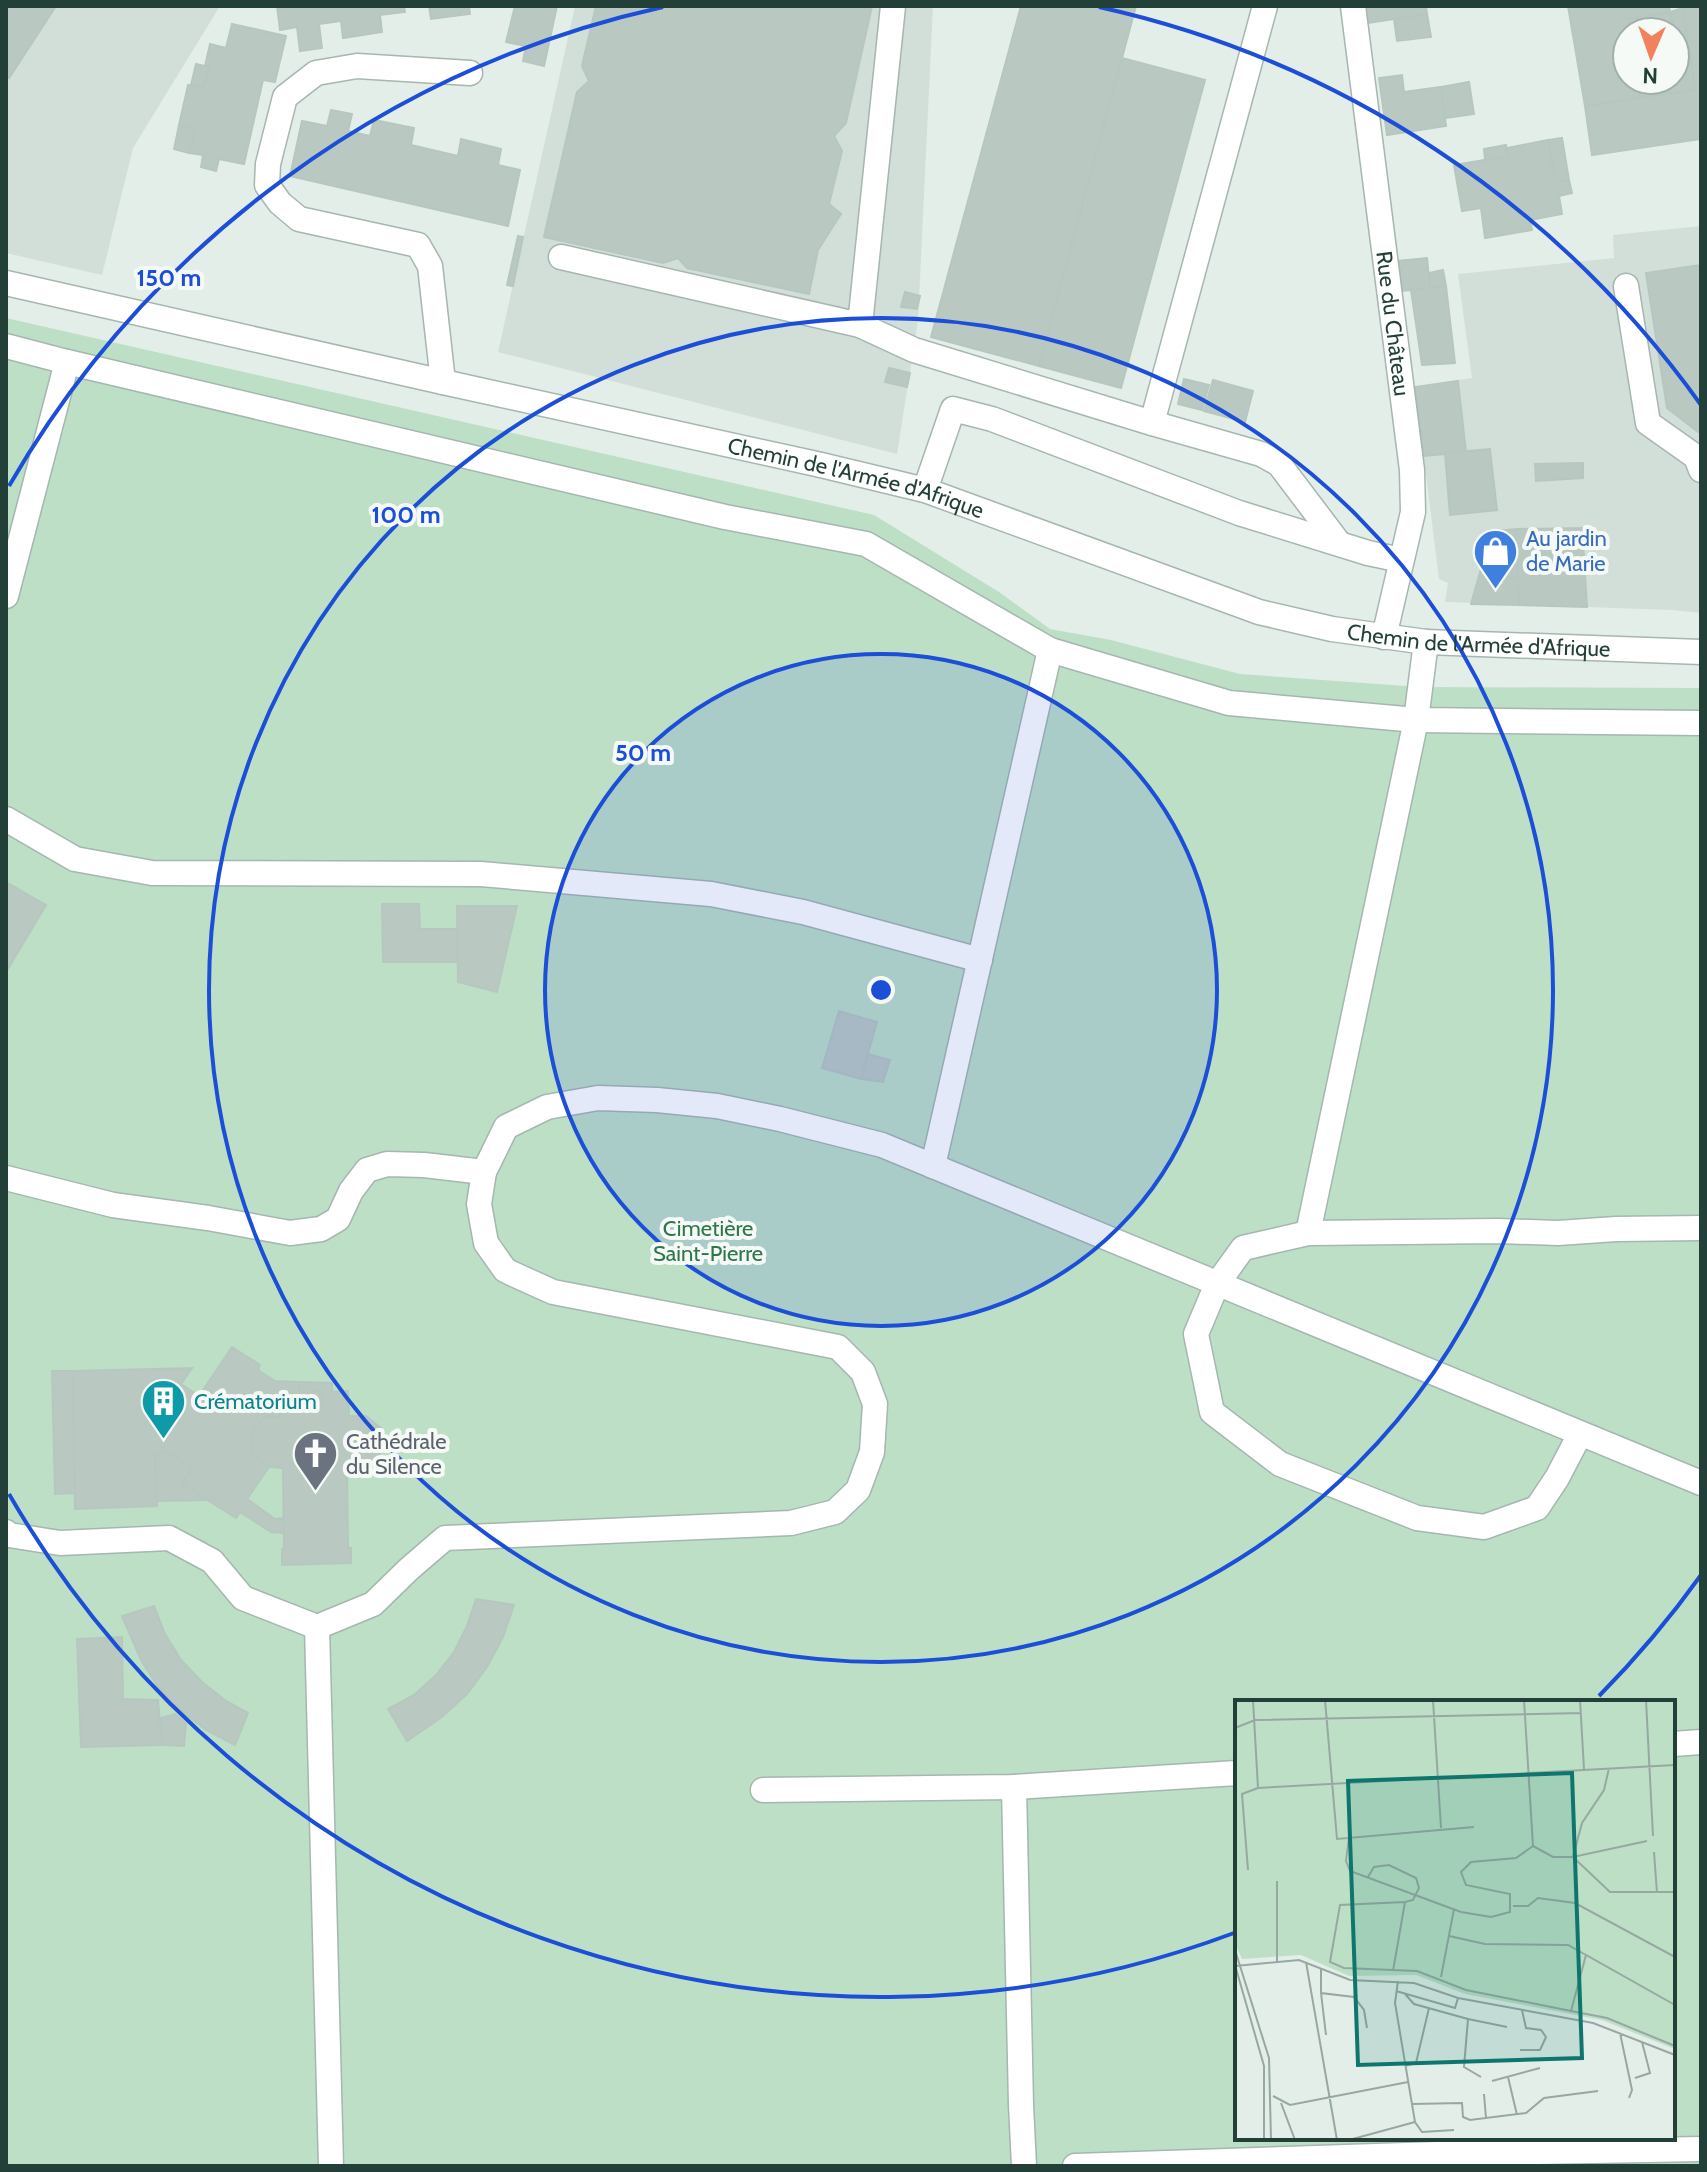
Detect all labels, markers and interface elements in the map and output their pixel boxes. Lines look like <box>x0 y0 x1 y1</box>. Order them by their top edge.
north arrow <box>1611 16 1691 96</box>
text: N <box>1642 62 1659 89</box>
street label: Rue du Château <box>1370 249 1415 398</box>
text: 150 m <box>137 263 201 292</box>
street label: Chemin de l'Armée d'Afrique <box>725 432 988 524</box>
text: 100 m <box>371 500 441 529</box>
place label: Au jardin de Marie <box>1526 525 1607 577</box>
shop icon: Au jardin de Marie <box>1471 527 1519 590</box>
street label: Chemin de l'Armée d'Afrique <box>1345 618 1611 663</box>
text: 50 m <box>615 738 671 767</box>
centre of rings <box>867 976 895 1004</box>
park label: Cimetière Saint-Pierre <box>653 1215 763 1267</box>
building icon: Crématorium <box>139 1377 187 1440</box>
place label: Crématorium <box>194 1388 317 1415</box>
place label: Cathédrale du Silence <box>346 1428 446 1480</box>
church icon: Cathédrale du Silence <box>291 1430 339 1493</box>
inset map <box>1235 1700 1675 2140</box>

